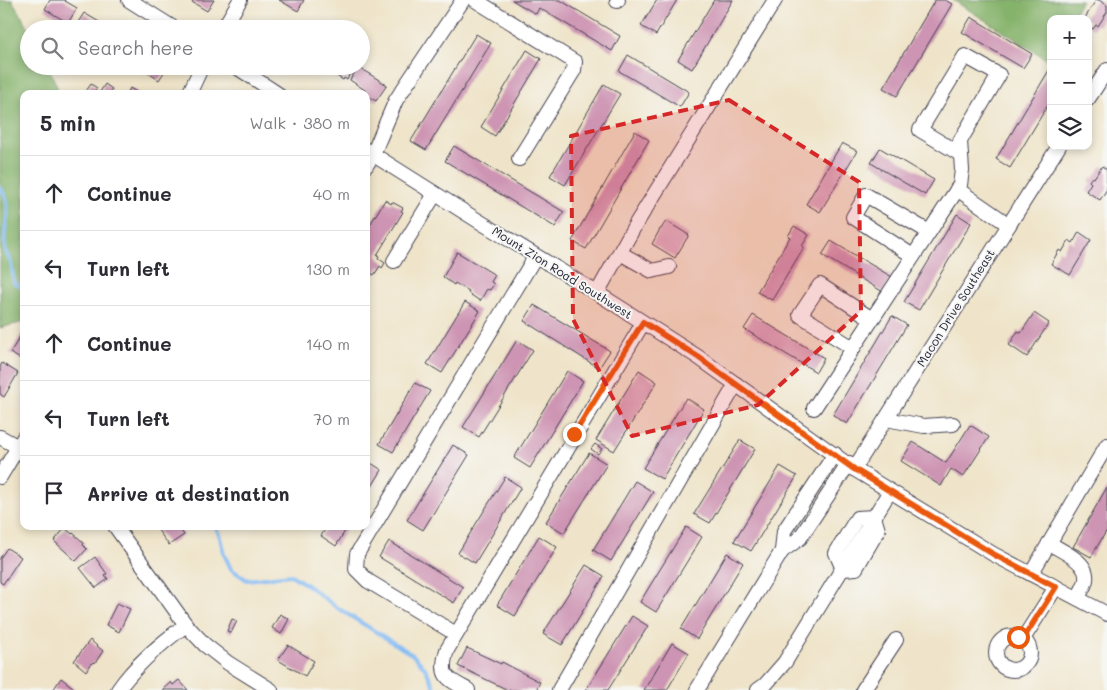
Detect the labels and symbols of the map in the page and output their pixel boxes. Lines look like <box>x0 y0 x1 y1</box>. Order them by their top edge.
street label: Mount Zion Road Southwest <box>489 222 636 322</box>
street label: Macon Drive Southeast <box>912 246 998 369</box>
route end <box>563 423 586 446</box>
route start <box>1007 626 1030 649</box>

